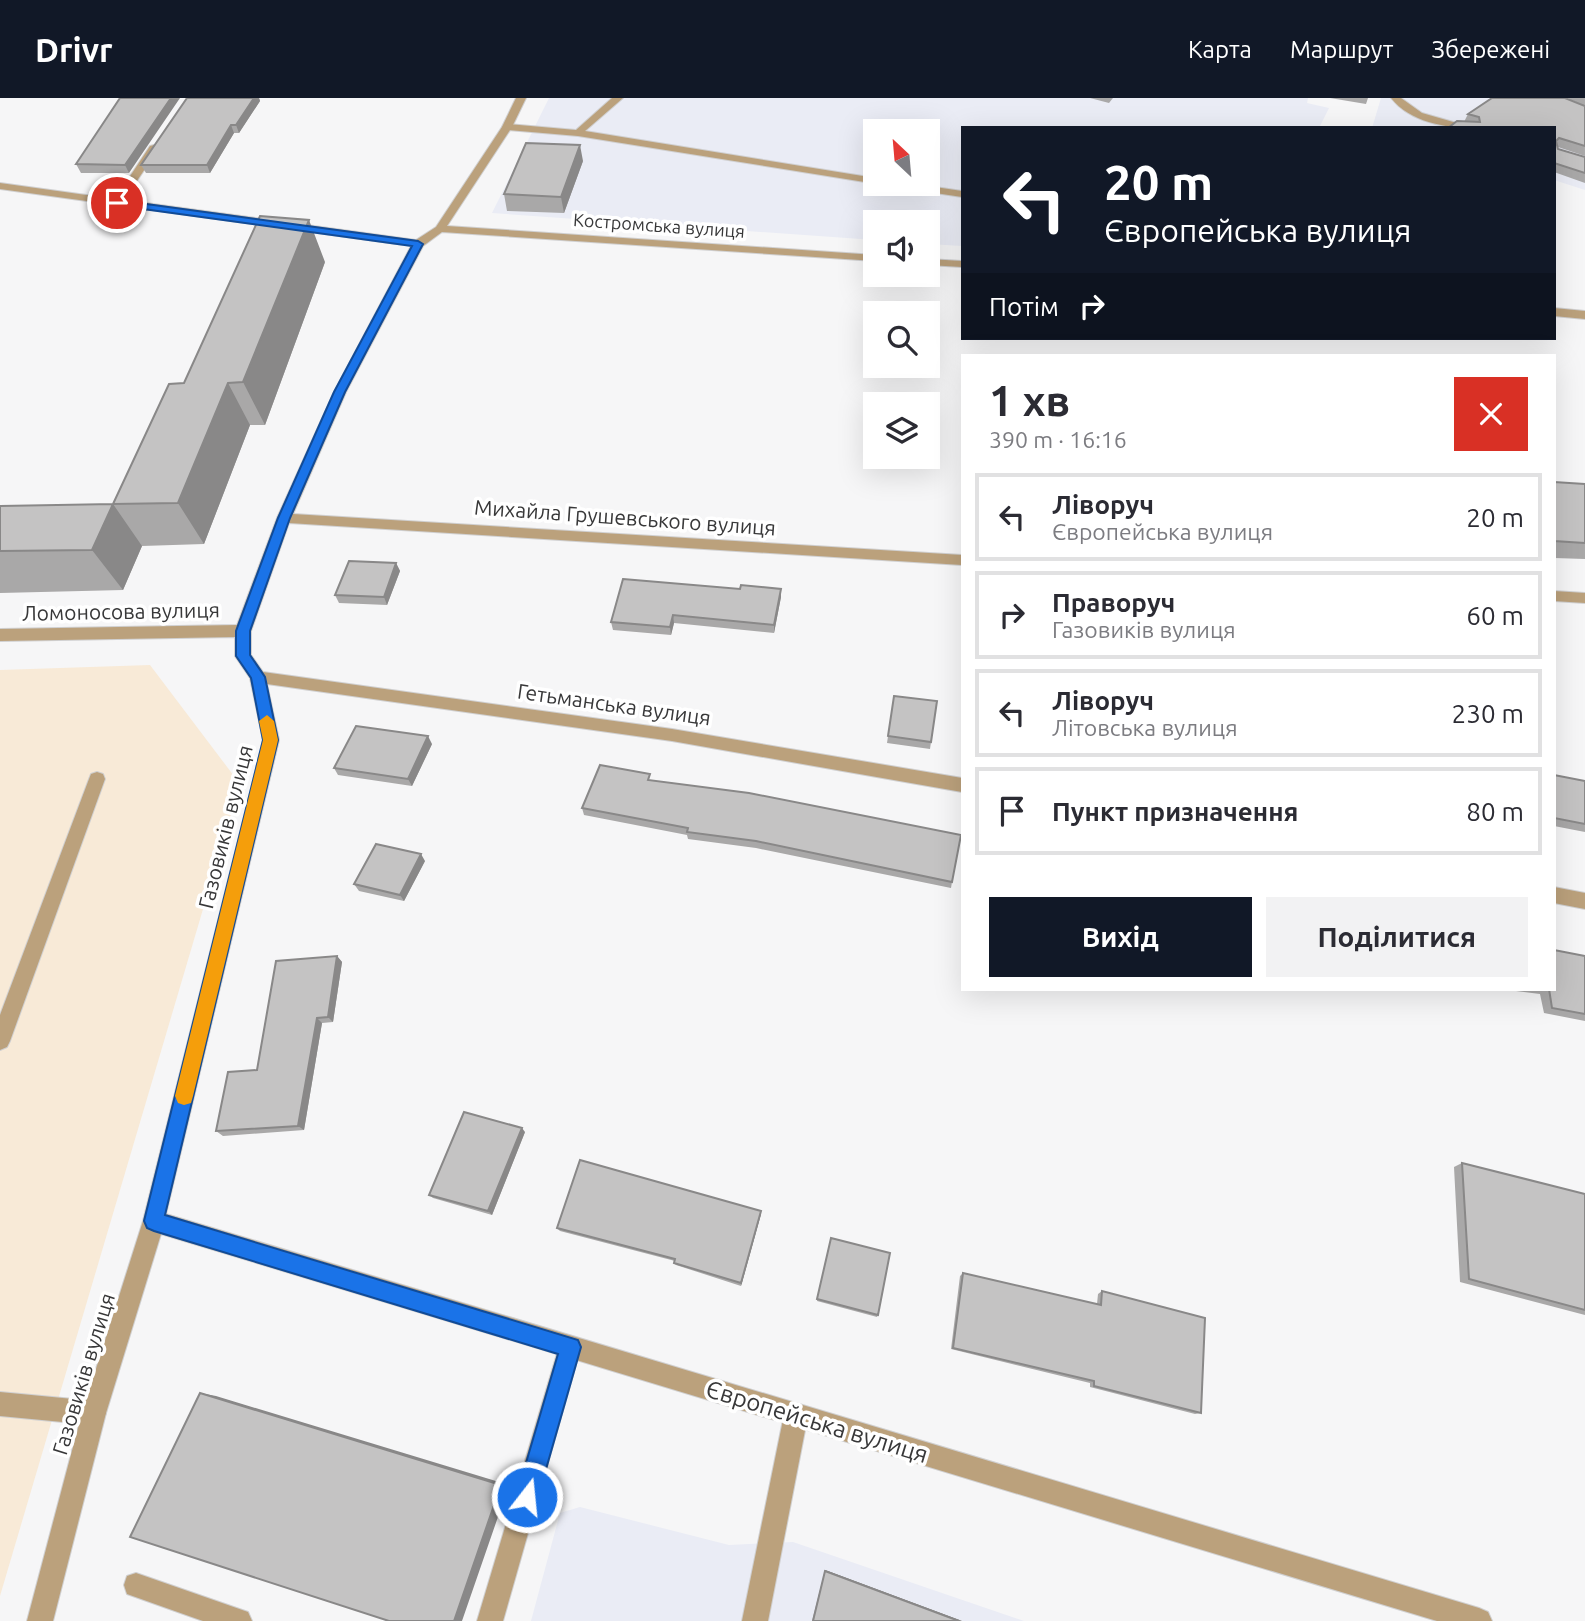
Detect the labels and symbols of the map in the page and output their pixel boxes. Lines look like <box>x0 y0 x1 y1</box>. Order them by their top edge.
north arrow <box>863 119 940 196</box>
pin <box>87 173 147 233</box>
street label: Костромська вулиця <box>573 209 746 241</box>
street label: Михайла Грушевського вулиця <box>473 494 777 540</box>
street label: Ломоносова вулиця <box>22 597 220 625</box>
street label: Гетьманська вулиця <box>516 679 712 729</box>
street label: Газовиків вулиця <box>193 743 257 911</box>
street label: Газовиків вулиця <box>47 1290 119 1457</box>
street label: Європейська вулиця <box>703 1375 931 1468</box>
position arrow <box>490 1460 564 1534</box>

